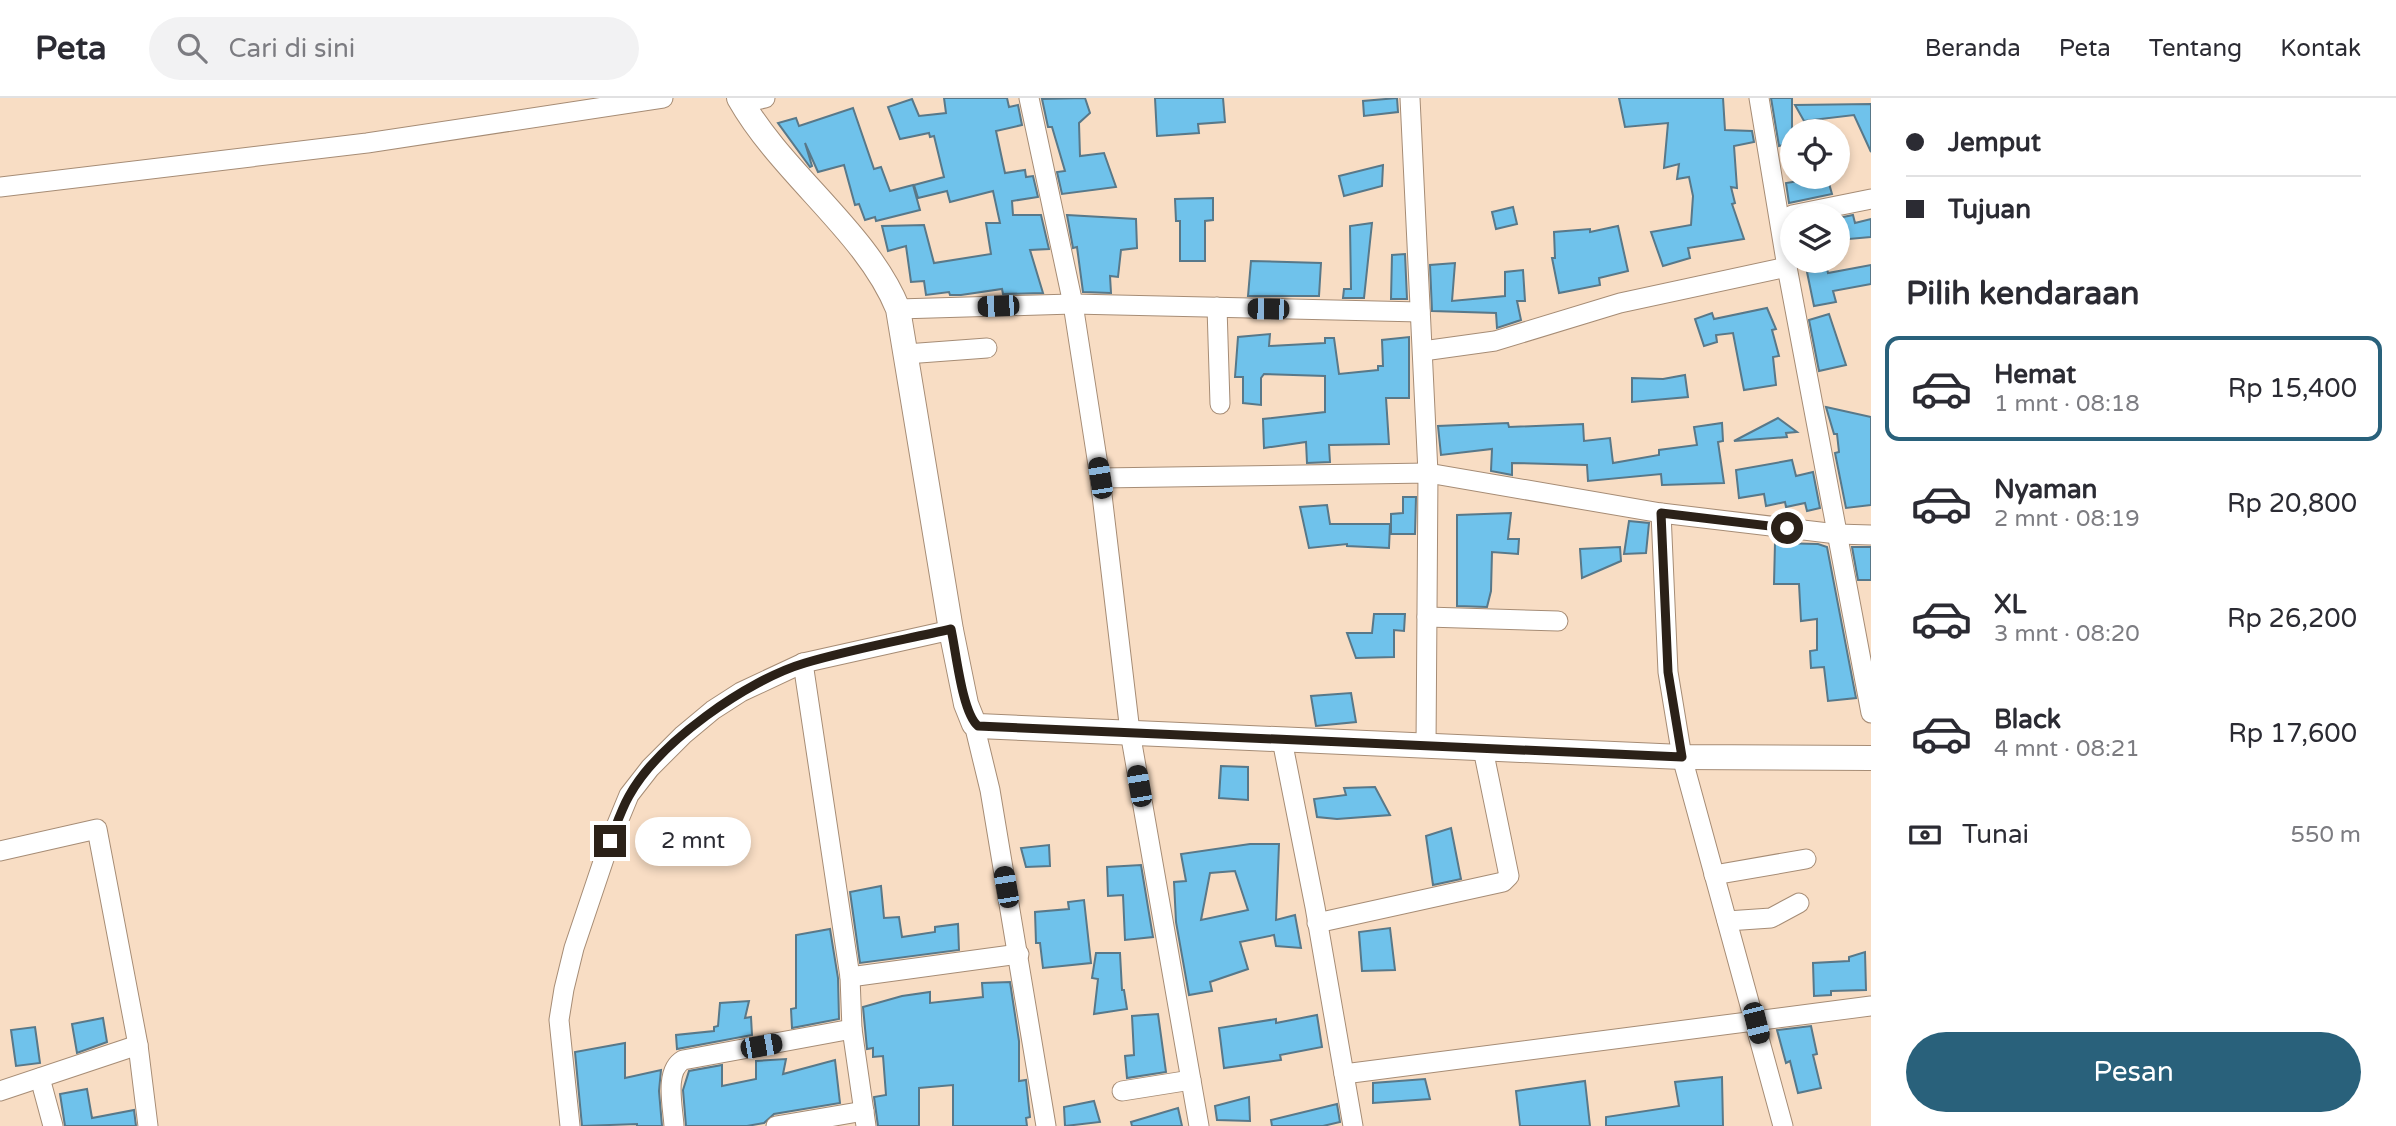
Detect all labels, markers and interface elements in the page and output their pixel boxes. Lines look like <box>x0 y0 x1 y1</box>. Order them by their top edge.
search box <box>149 17 639 80</box>
text: Peta <box>35 29 107 68</box>
icon: search <box>173 29 211 67</box>
text: Cari di sini <box>229 33 355 64</box>
text: Beranda <box>1925 34 2021 63</box>
text: Peta <box>2059 34 2111 63</box>
text: Tentang <box>2149 34 2242 63</box>
text: Kontak <box>2280 34 2361 63</box>
map controls <box>1780 119 1850 273</box>
button: locate <box>1780 119 1850 189</box>
text: Jemput <box>1948 127 2041 158</box>
text: Tujuan <box>1948 194 2031 225</box>
button: layers <box>1780 203 1850 273</box>
text: Pilih kendaraan <box>1906 275 2140 313</box>
car <box>977 295 1020 317</box>
car <box>1247 298 1290 320</box>
icon: car <box>1910 357 1973 420</box>
text: Hemat <box>1994 359 2076 390</box>
text: Rp 15,400 <box>2228 373 2357 404</box>
text: 1 mnt · 08:18 <box>1994 390 2140 418</box>
car <box>1087 456 1114 500</box>
icon: car <box>1910 472 1973 535</box>
text: Nyaman <box>1994 474 2097 505</box>
text: Rp 20,800 <box>2227 488 2357 519</box>
text: 2 mnt · 08:19 <box>1994 505 2140 533</box>
route start <box>1771 512 1803 544</box>
icon: car <box>1910 587 1973 650</box>
text: XL <box>1994 589 2026 620</box>
text: Rp 26,200 <box>2227 603 2357 634</box>
text: 3 mnt · 08:20 <box>1994 620 2140 648</box>
icon: car <box>1910 702 1973 765</box>
text: Black <box>1994 704 2061 735</box>
text: Rp 17,600 <box>2228 718 2357 749</box>
text: 4 mnt · 08:21 <box>1994 735 2140 763</box>
car <box>1126 763 1153 809</box>
callout: 2 mnt <box>634 816 750 866</box>
icon: cash <box>1906 816 1944 854</box>
text: Tunai <box>1962 819 2029 850</box>
text: 550 m <box>2291 821 2361 849</box>
route end <box>594 825 626 857</box>
text: 2 mnt <box>661 827 725 855</box>
car <box>993 864 1020 910</box>
car <box>1741 1000 1772 1046</box>
car <box>739 1032 784 1060</box>
button: Pesan <box>1906 1032 2361 1112</box>

